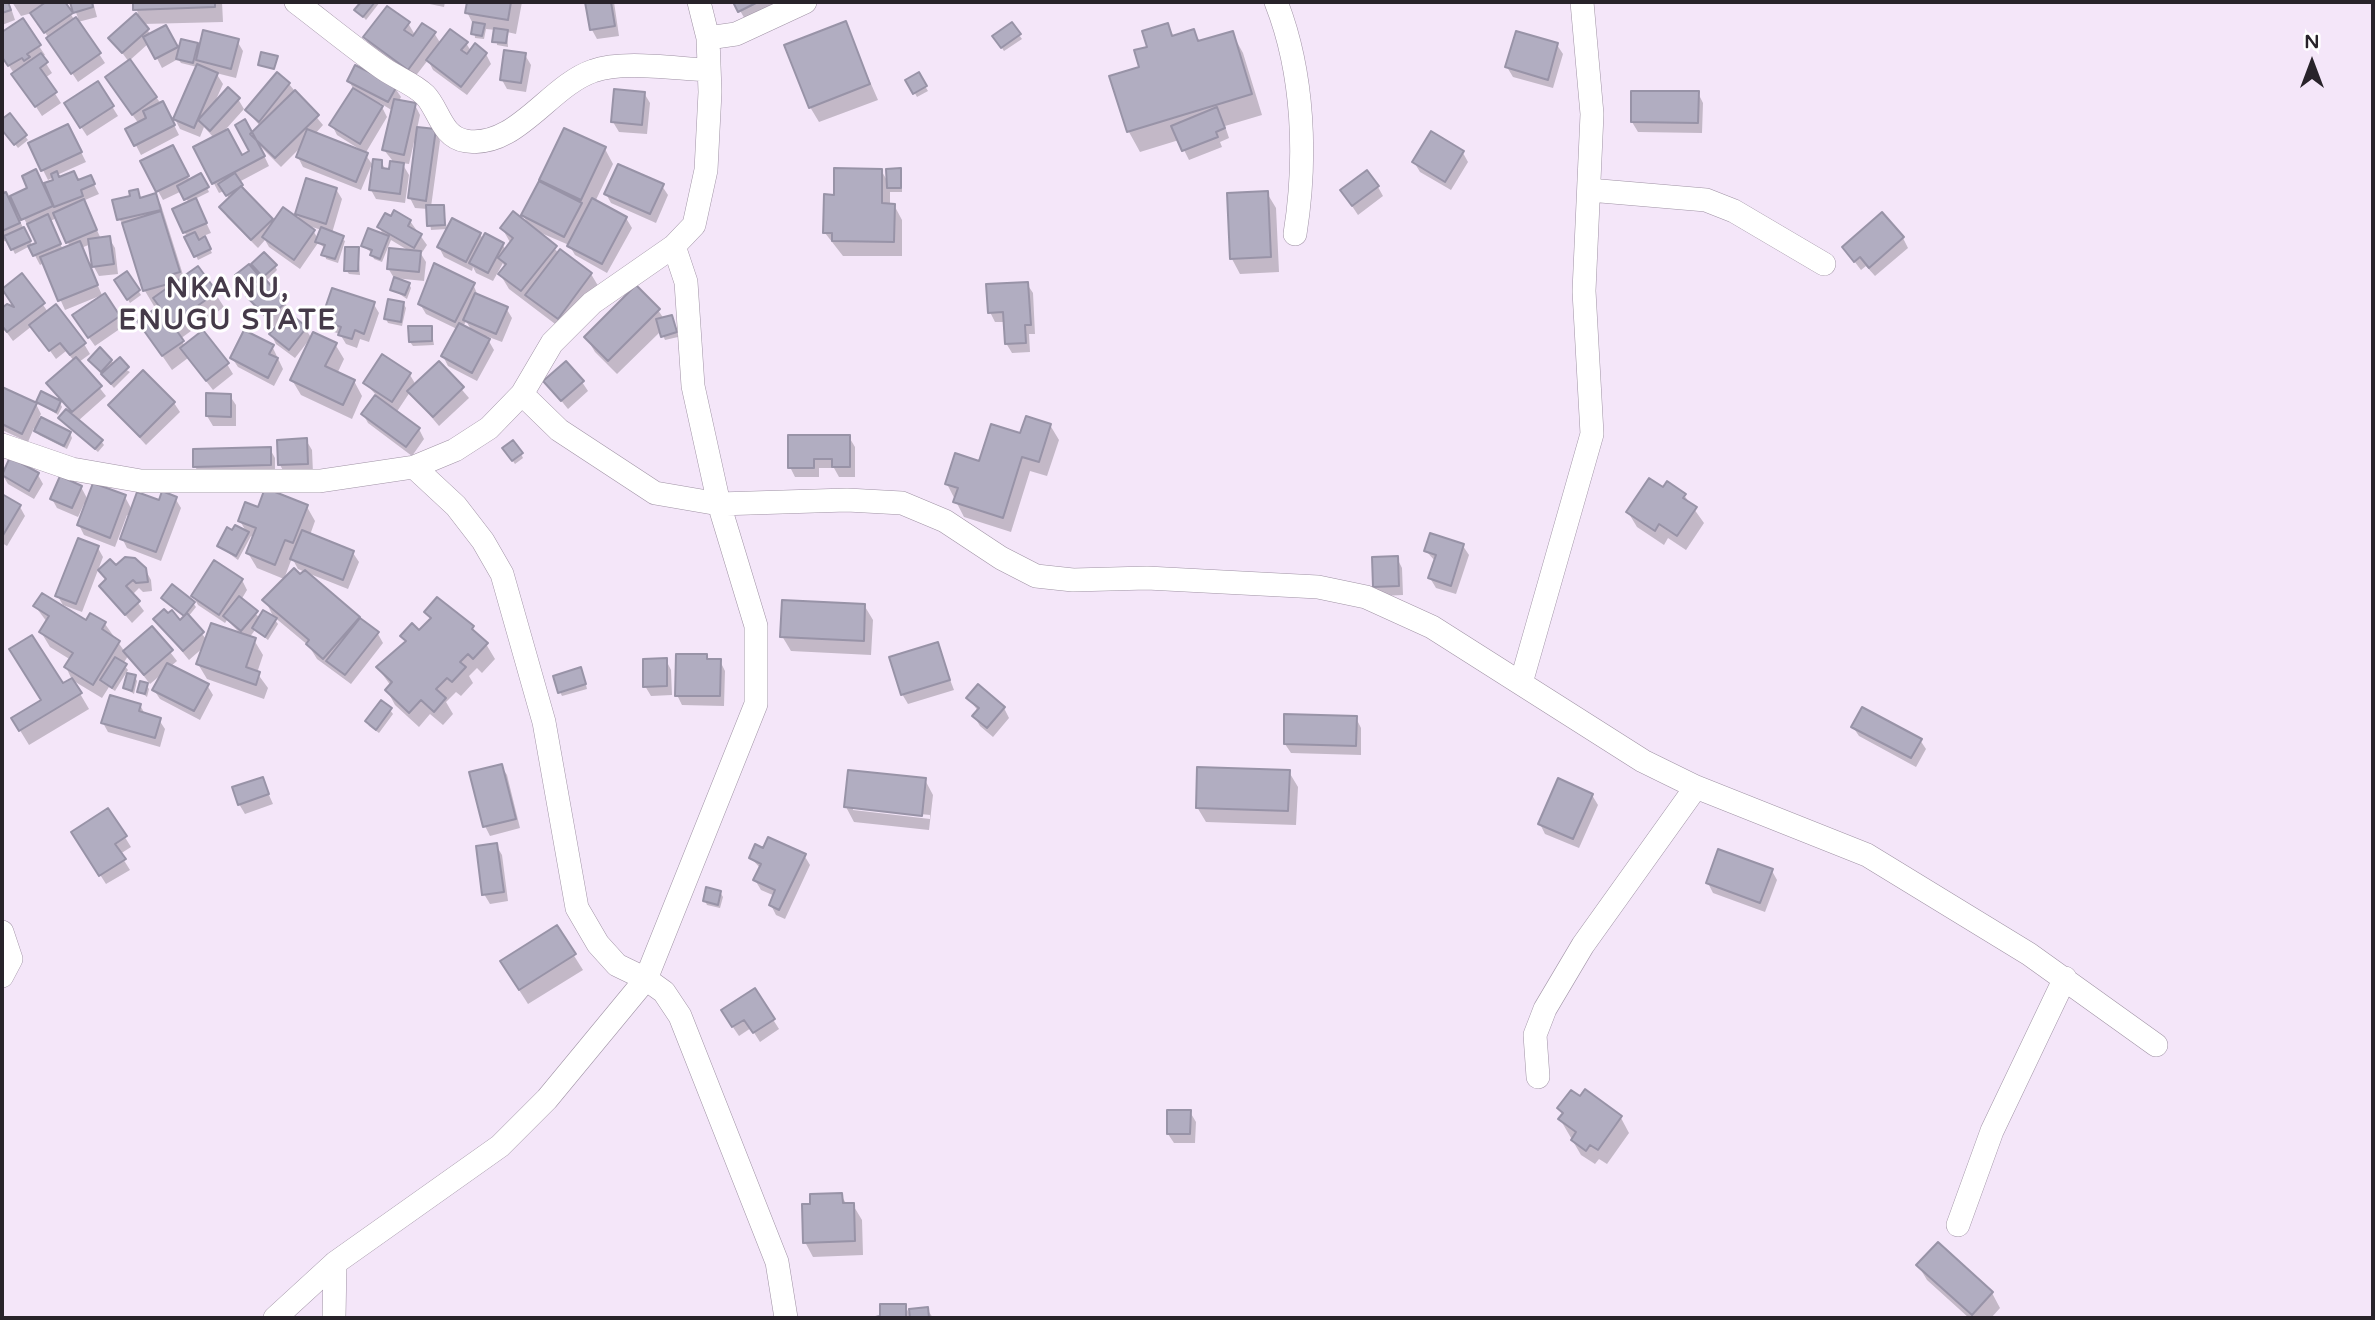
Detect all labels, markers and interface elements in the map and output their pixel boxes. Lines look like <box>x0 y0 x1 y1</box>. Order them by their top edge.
north arrow <box>2277 28 2347 98</box>
text: N <box>2304 31 2320 53</box>
district label: NKANU, ENUGU STATE <box>120 273 336 339</box>

